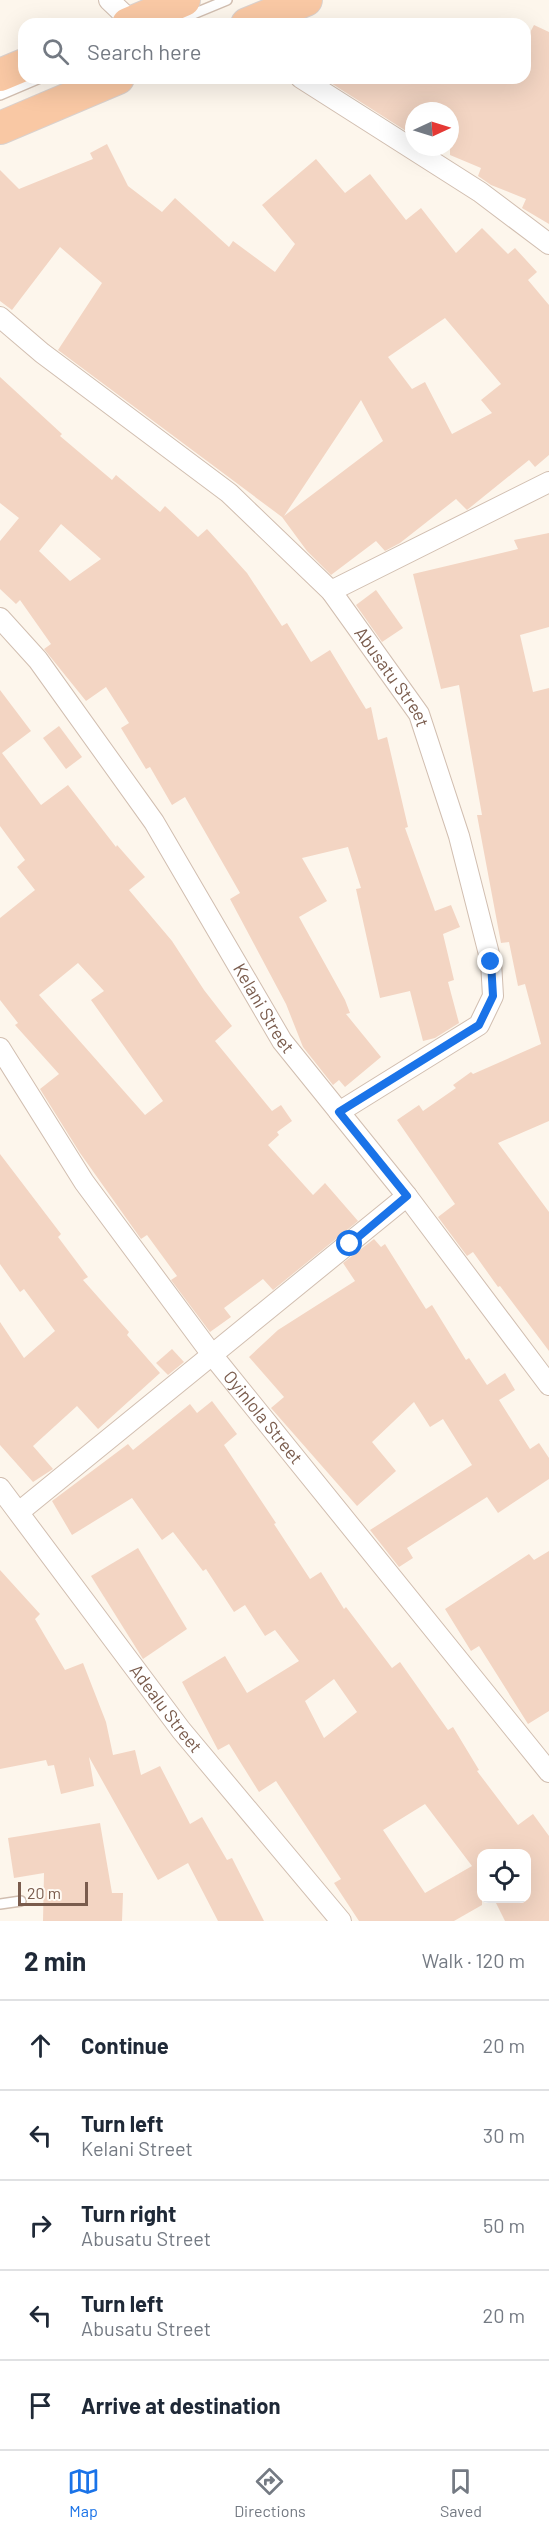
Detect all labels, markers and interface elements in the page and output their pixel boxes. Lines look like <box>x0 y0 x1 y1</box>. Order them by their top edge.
search box <box>18 18 531 84</box>
icon: search <box>39 35 72 68</box>
text: Search here <box>87 38 201 64</box>
north arrow <box>405 102 459 156</box>
street label: Abusatu Street <box>350 622 434 729</box>
route end <box>477 948 503 974</box>
street label: Kelani Street <box>229 959 299 1057</box>
route start <box>336 1230 362 1256</box>
street label: Oyinlola Street <box>219 1366 308 1468</box>
street label: Adealu Street <box>126 1659 207 1757</box>
map controls <box>477 1849 531 1903</box>
button: locate <box>477 1849 531 1903</box>
scale bar <box>18 1879 88 1906</box>
text: 20 m <box>27 1883 61 1902</box>
text: 2 min <box>24 1945 86 1976</box>
text: Walk · 120 m <box>422 1948 525 1972</box>
icon: ahead <box>24 2029 57 2062</box>
text: Continue <box>81 2032 169 2058</box>
text: 20 m <box>482 2033 525 2057</box>
text: Turn left <box>81 2110 164 2136</box>
icon: left <box>24 2119 57 2152</box>
text: 30 m <box>483 2123 525 2147</box>
text: Kelani Street <box>81 2136 193 2160</box>
text: Turn right <box>81 2200 176 2226</box>
icon: right <box>24 2209 57 2242</box>
text: 50 m <box>483 2213 525 2237</box>
text: Abusatu Street <box>81 2226 211 2250</box>
text: Turn left <box>81 2290 164 2316</box>
icon: left <box>24 2299 57 2332</box>
text: 20 m <box>482 2303 525 2327</box>
text: Abusatu Street <box>81 2316 211 2340</box>
icon: arrive <box>24 2389 57 2422</box>
text: Arrive at destination <box>81 2392 280 2418</box>
tab: Map <box>67 2465 100 2520</box>
tab: Directions <box>234 2465 306 2520</box>
tab: Saved <box>440 2465 482 2520</box>

